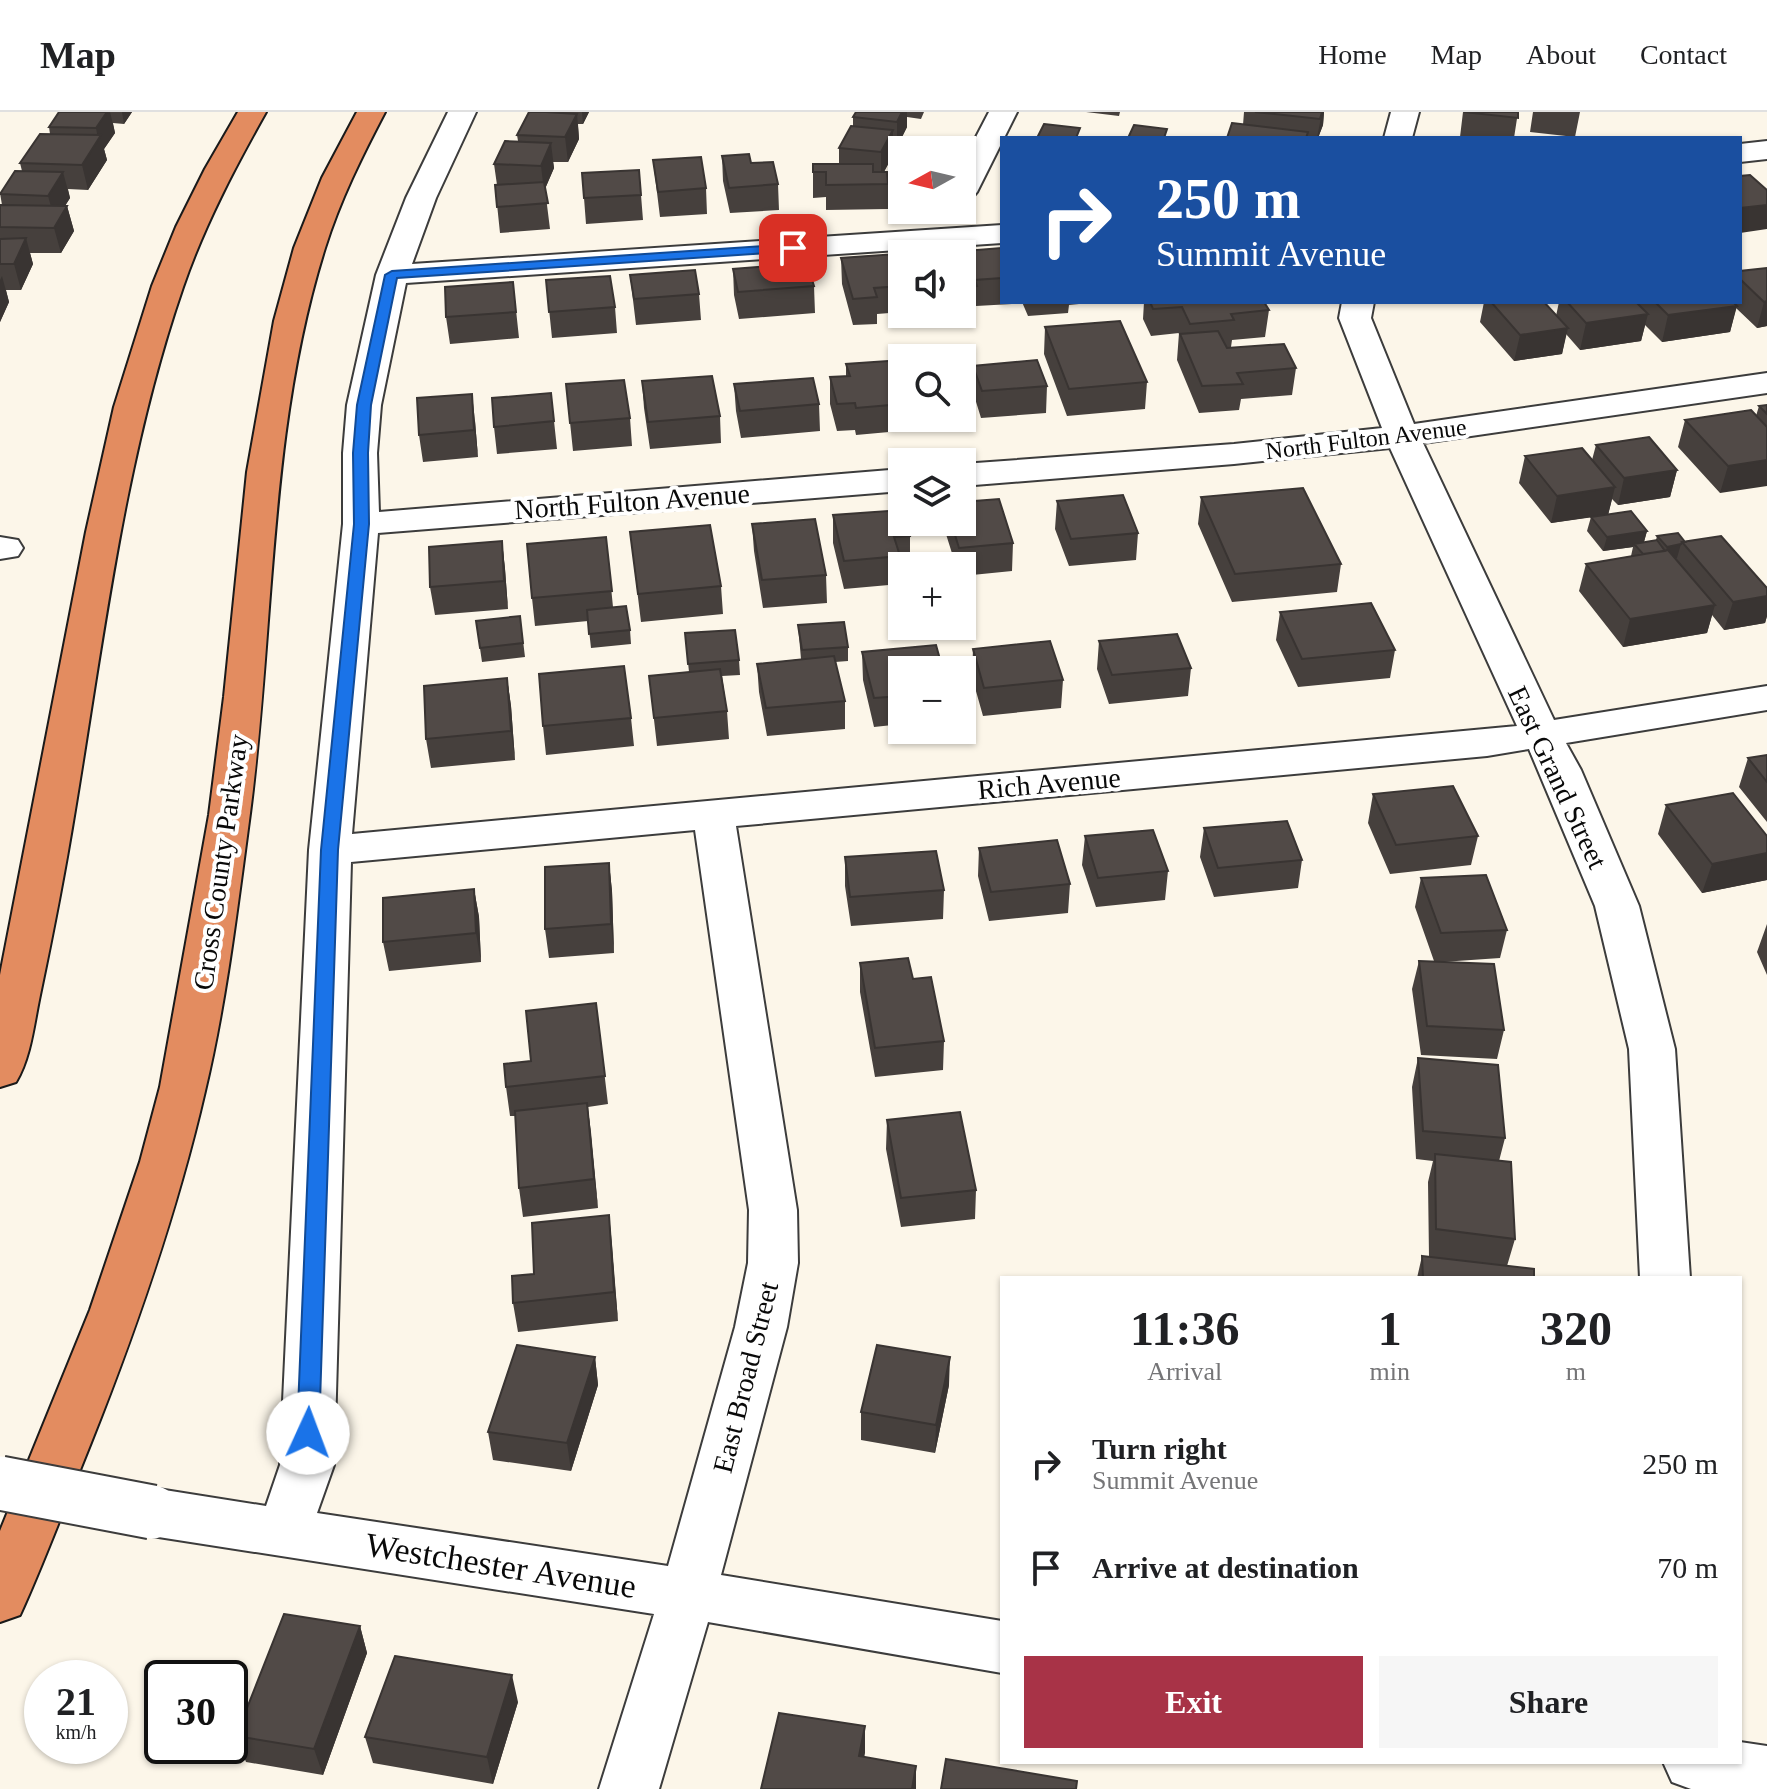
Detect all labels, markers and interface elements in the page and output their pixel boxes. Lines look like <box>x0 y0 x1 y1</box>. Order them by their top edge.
text: Map <box>40 34 116 76</box>
text: Home <box>1318 39 1387 70</box>
text: Map <box>1431 39 1482 70</box>
text: About <box>1526 39 1596 70</box>
text: Contact <box>1640 39 1727 70</box>
north arrow <box>888 136 976 224</box>
map controls <box>888 136 976 744</box>
icon: right <box>1024 168 1128 272</box>
text: 250 m <box>1156 168 1301 230</box>
pin <box>759 214 827 282</box>
icon: arrive <box>771 226 815 270</box>
text: Summit Avenue <box>1156 234 1386 274</box>
button: sound <box>888 240 976 328</box>
button: search <box>888 344 976 432</box>
street label: North Fulton Avenue <box>1264 414 1468 464</box>
button: layers <box>888 448 976 536</box>
street label: North Fulton Avenue <box>513 478 751 525</box>
button: + <box>888 552 976 640</box>
button: − <box>888 656 976 744</box>
street label: East Grand Street <box>1502 681 1613 873</box>
street label: Cross County Parkway <box>187 732 254 992</box>
street label: Rich Avenue <box>976 762 1122 805</box>
street label: East Broad Street <box>707 1278 784 1476</box>
text: 11:36 <box>1130 1302 1239 1355</box>
text: 1 <box>1378 1302 1402 1355</box>
text: 320 <box>1540 1302 1612 1355</box>
text: Arrival <box>1147 1357 1222 1386</box>
text: min <box>1369 1357 1410 1386</box>
text: m <box>1566 1357 1586 1386</box>
position arrow <box>266 1391 350 1475</box>
text: Turn right <box>1092 1432 1227 1465</box>
icon: right <box>1024 1442 1068 1486</box>
text: 250 m <box>1642 1447 1718 1480</box>
text: Summit Avenue <box>1092 1466 1258 1495</box>
street label: Westchester Avenue <box>363 1526 639 1605</box>
icon: arrive <box>1024 1546 1068 1590</box>
text: Arrive at destination <box>1092 1551 1359 1584</box>
text: 70 m <box>1657 1551 1718 1584</box>
button: Exit <box>1024 1656 1363 1748</box>
button: Share <box>1379 1656 1718 1748</box>
speed limit sign: 30 <box>144 1660 248 1764</box>
text: 21 <box>56 1679 96 1724</box>
text: km/h <box>55 1721 97 1743</box>

